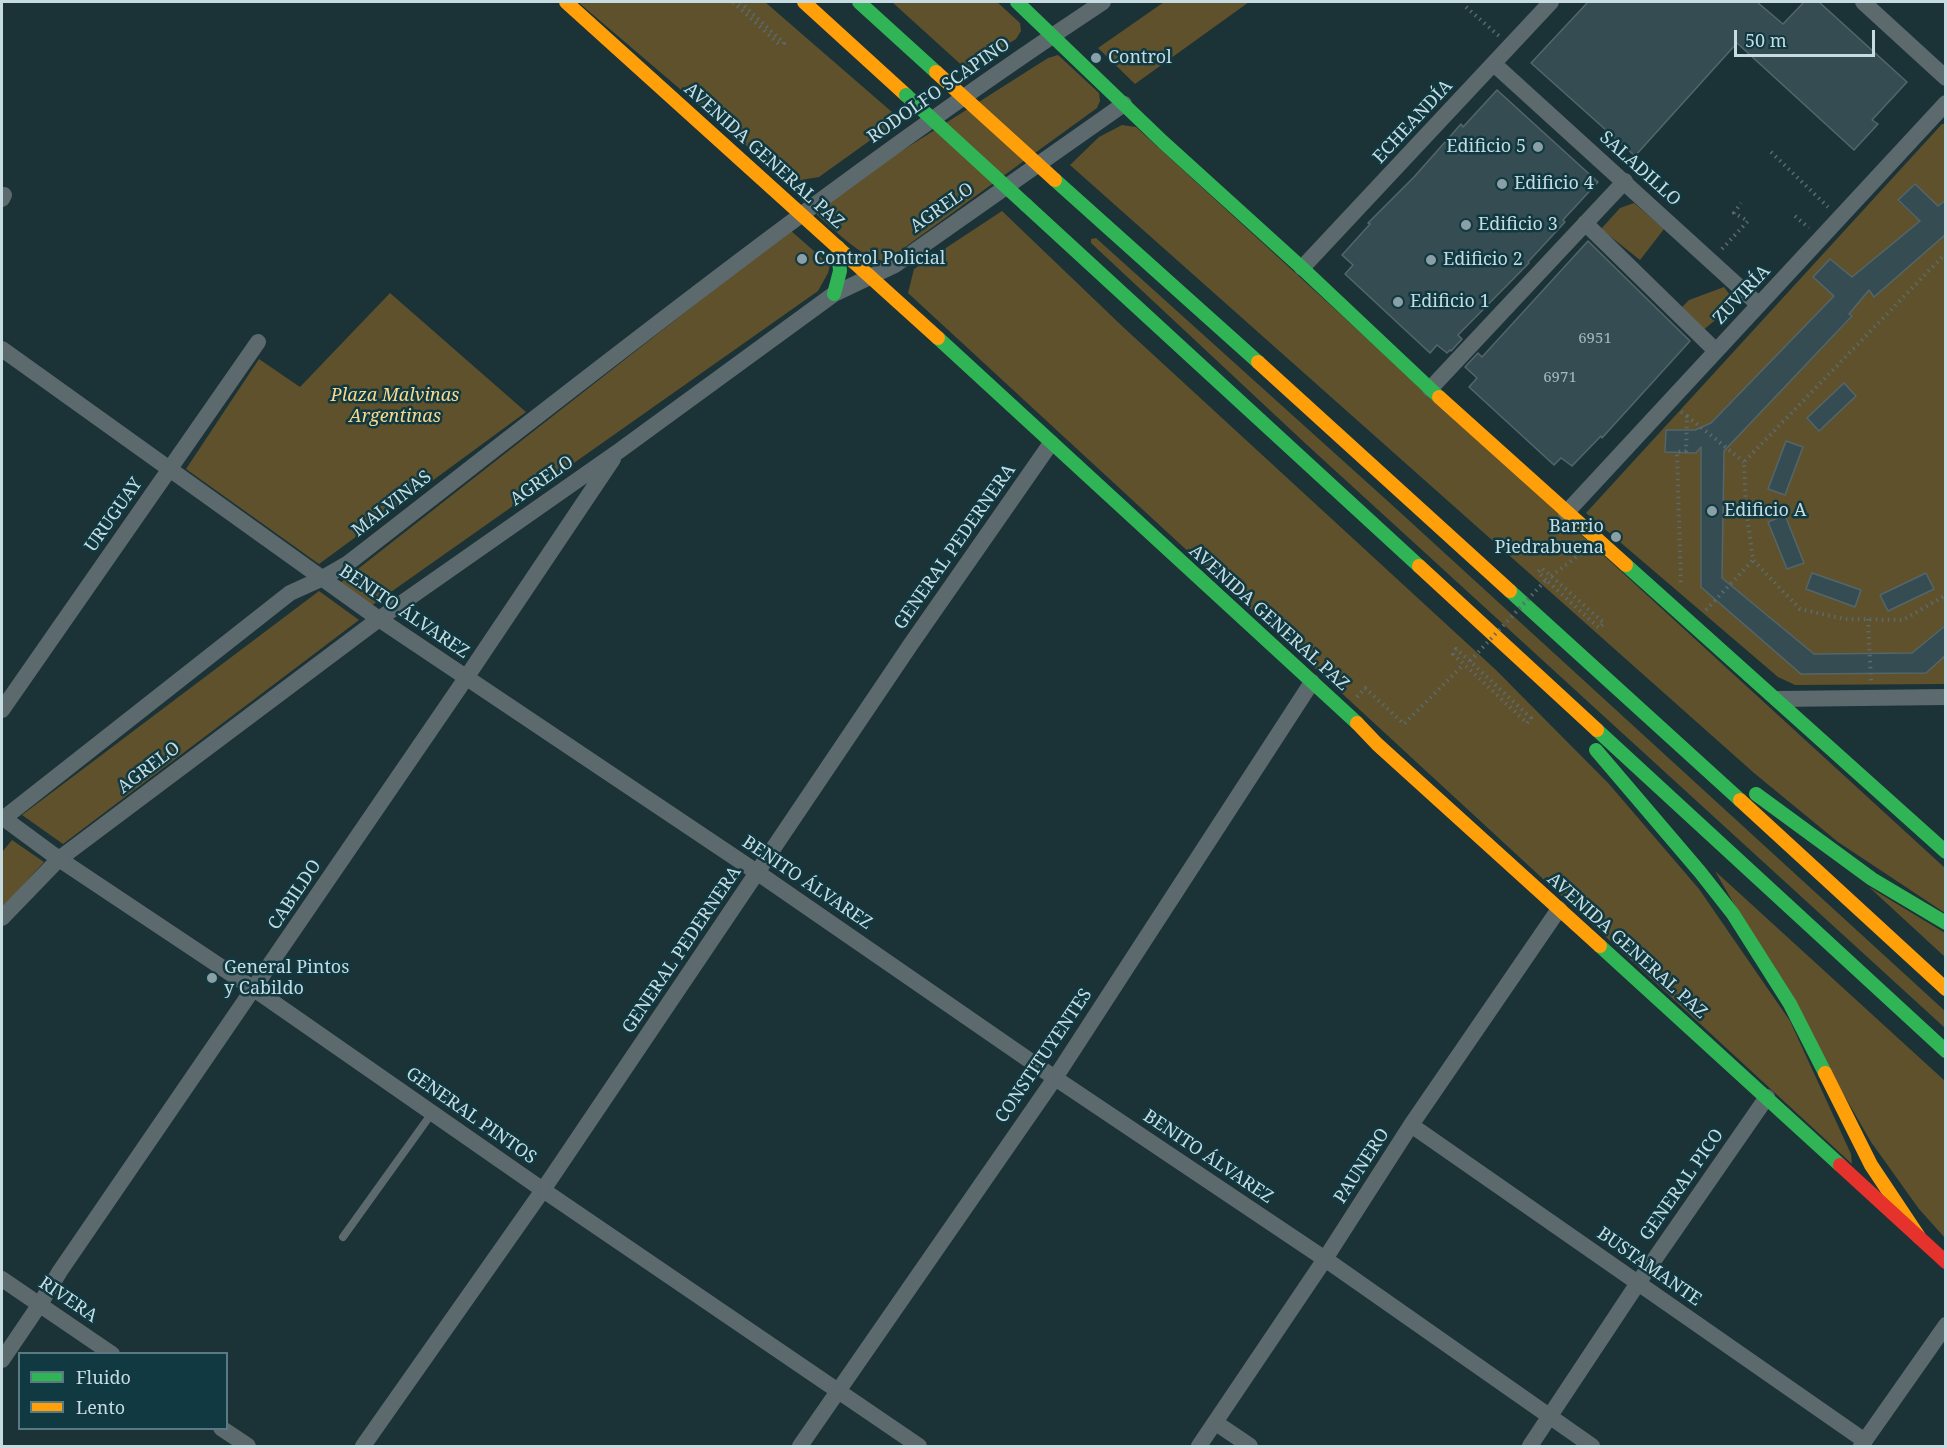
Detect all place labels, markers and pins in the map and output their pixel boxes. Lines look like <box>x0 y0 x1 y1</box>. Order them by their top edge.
place label: Control <box>1108 47 1172 69</box>
marker: Control <box>1089 51 1103 65</box>
place label: Edificio 5 <box>1446 136 1526 158</box>
marker: Edificio 5 <box>1531 140 1545 154</box>
place label: Edificio 4 <box>1514 173 1594 195</box>
marker: Edificio 4 <box>1495 177 1509 191</box>
place label: Edificio 3 <box>1478 214 1558 236</box>
marker: Edificio 3 <box>1459 218 1473 232</box>
place label: Control Policial <box>814 248 945 270</box>
place label: Edificio 2 <box>1443 249 1523 271</box>
marker: Control Policial <box>795 252 809 266</box>
marker: Edificio 2 <box>1424 253 1438 267</box>
place label: Edificio 1 <box>1410 291 1490 313</box>
marker: Edificio 1 <box>1391 295 1405 309</box>
place label: Edificio A <box>1724 500 1806 522</box>
marker: Edificio A <box>1705 504 1719 518</box>
place label: Barrio Piedrabuena <box>1495 516 1604 558</box>
marker: Barrio Piedrabuena <box>1609 530 1623 544</box>
place label: General Pintos y Cabildo <box>224 957 349 1000</box>
marker: General Pintos y Cabildo <box>205 971 219 985</box>

